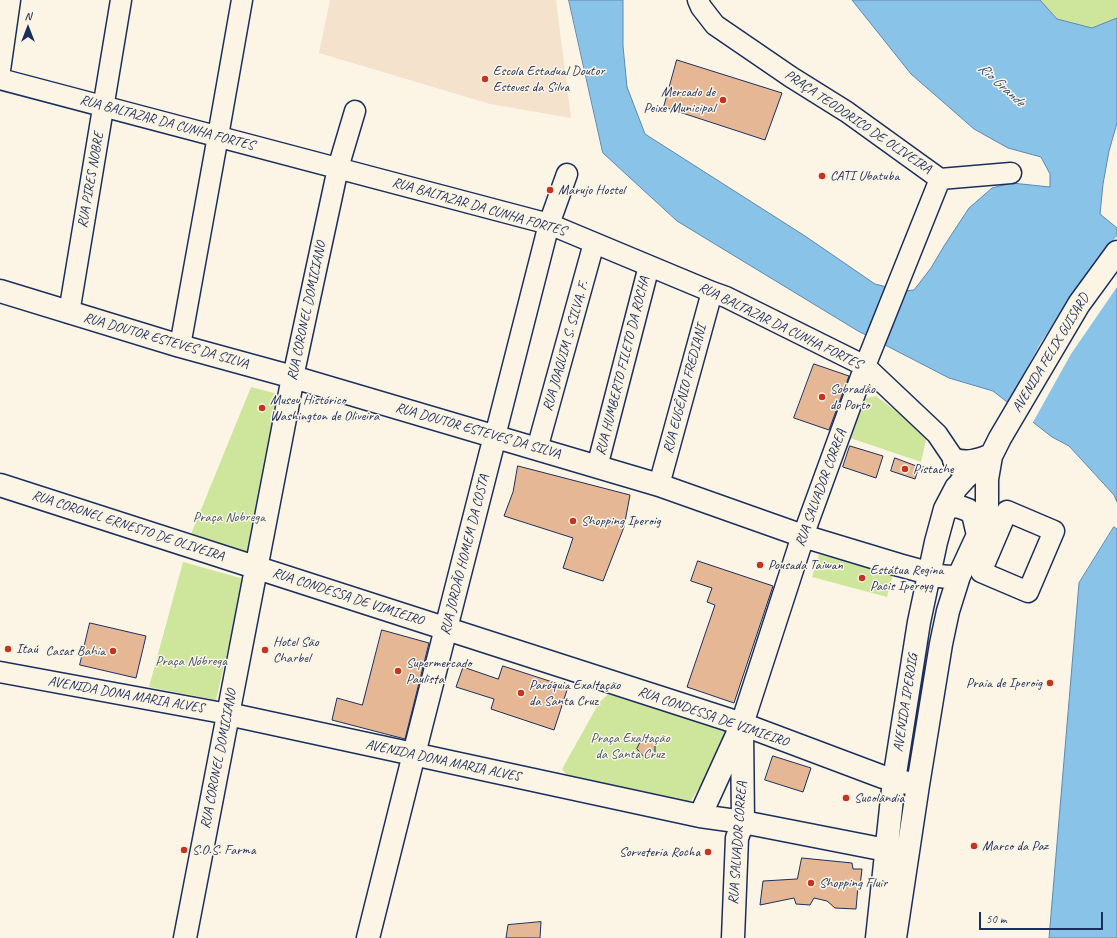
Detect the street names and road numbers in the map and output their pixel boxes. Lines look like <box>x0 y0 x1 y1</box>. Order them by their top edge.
street label: PRAÇA TEODORICO DE OLIVEIRA <box>781 67 935 177</box>
street label: RUA BALTAZAR DA CUNHA FORTES <box>78 92 256 154</box>
street label: RUA PIRES NOBRE <box>74 131 108 229</box>
street label: RUA BALTAZAR DA CUNHA FORTES <box>390 174 568 240</box>
street label: RUA CORONEL DOMICIANO <box>284 240 330 382</box>
street label: RUA HUMBERTO FILETO DA ROCHA <box>593 275 653 457</box>
street label: RUA JOAQUIM S. SILVA. F. <box>539 279 593 413</box>
street label: RUA BALTAZAR DA CUNHA FORTES <box>696 279 864 373</box>
street label: AVENIDA FELIX GUISARD <box>1009 291 1093 415</box>
street label: RUA DOUTOR ESTEVES DA SILVA <box>82 309 250 373</box>
street label: RUA EUGÊNIO FREDIANI <box>660 323 710 455</box>
street label: RUA DOUTOR ESTEVES DA SILVA <box>394 399 562 463</box>
street label: RUA SALVADOR CORREA <box>792 427 850 549</box>
street label: RUA JORDÃO HOMEM DA COSTA <box>437 473 493 637</box>
street label: RUA CORONEL ERNESTO DE OLIVEIRA <box>30 487 226 565</box>
street label: RUA CONDESSA DE VIMIEIRO <box>270 565 426 629</box>
street label: AVENIDA IPEROIG <box>890 653 922 753</box>
street label: AVENIDA DONA MARIA ALVES <box>47 673 205 717</box>
street label: RUA CONDESSA DE VIMIEIRO <box>636 683 790 751</box>
street label: RUA CORONEL DOMICIANO <box>197 688 241 830</box>
street label: AVENIDA DONA MARIA ALVES <box>364 736 522 786</box>
street label: RUA SALVADOR CORREA <box>725 781 751 905</box>

